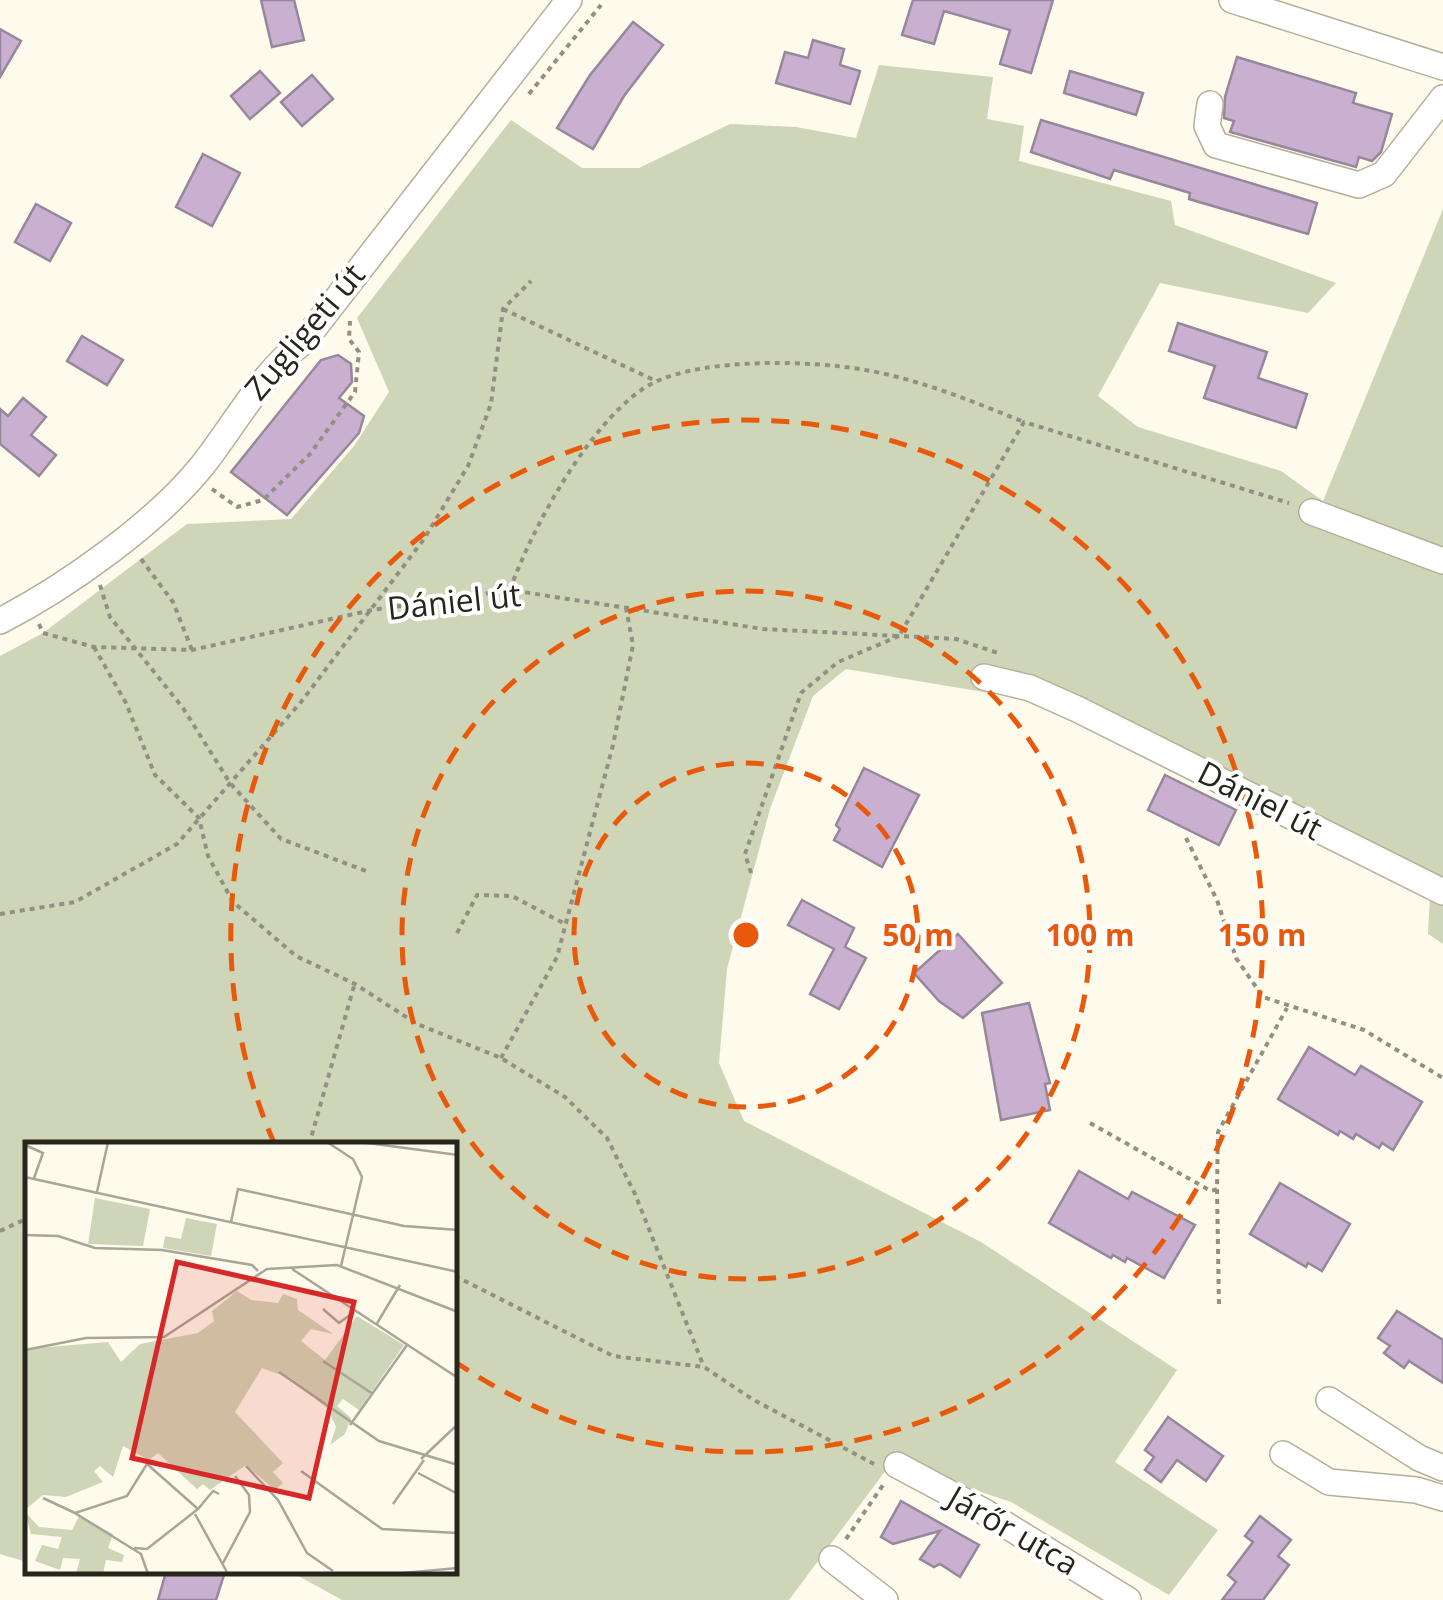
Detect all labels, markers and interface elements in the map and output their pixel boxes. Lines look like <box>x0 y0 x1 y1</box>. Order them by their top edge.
street label: Zugligeti út <box>234 254 374 408</box>
street label: Dániel út <box>385 572 523 629</box>
street label: Dániel út <box>1191 750 1330 849</box>
text: 50 m <box>882 914 954 955</box>
text: 100 m <box>1046 914 1134 955</box>
text: 150 m <box>1218 914 1306 955</box>
centre of rings <box>728 917 764 953</box>
inset map <box>25 1142 458 1575</box>
street label: Járőr utca <box>938 1474 1087 1584</box>

